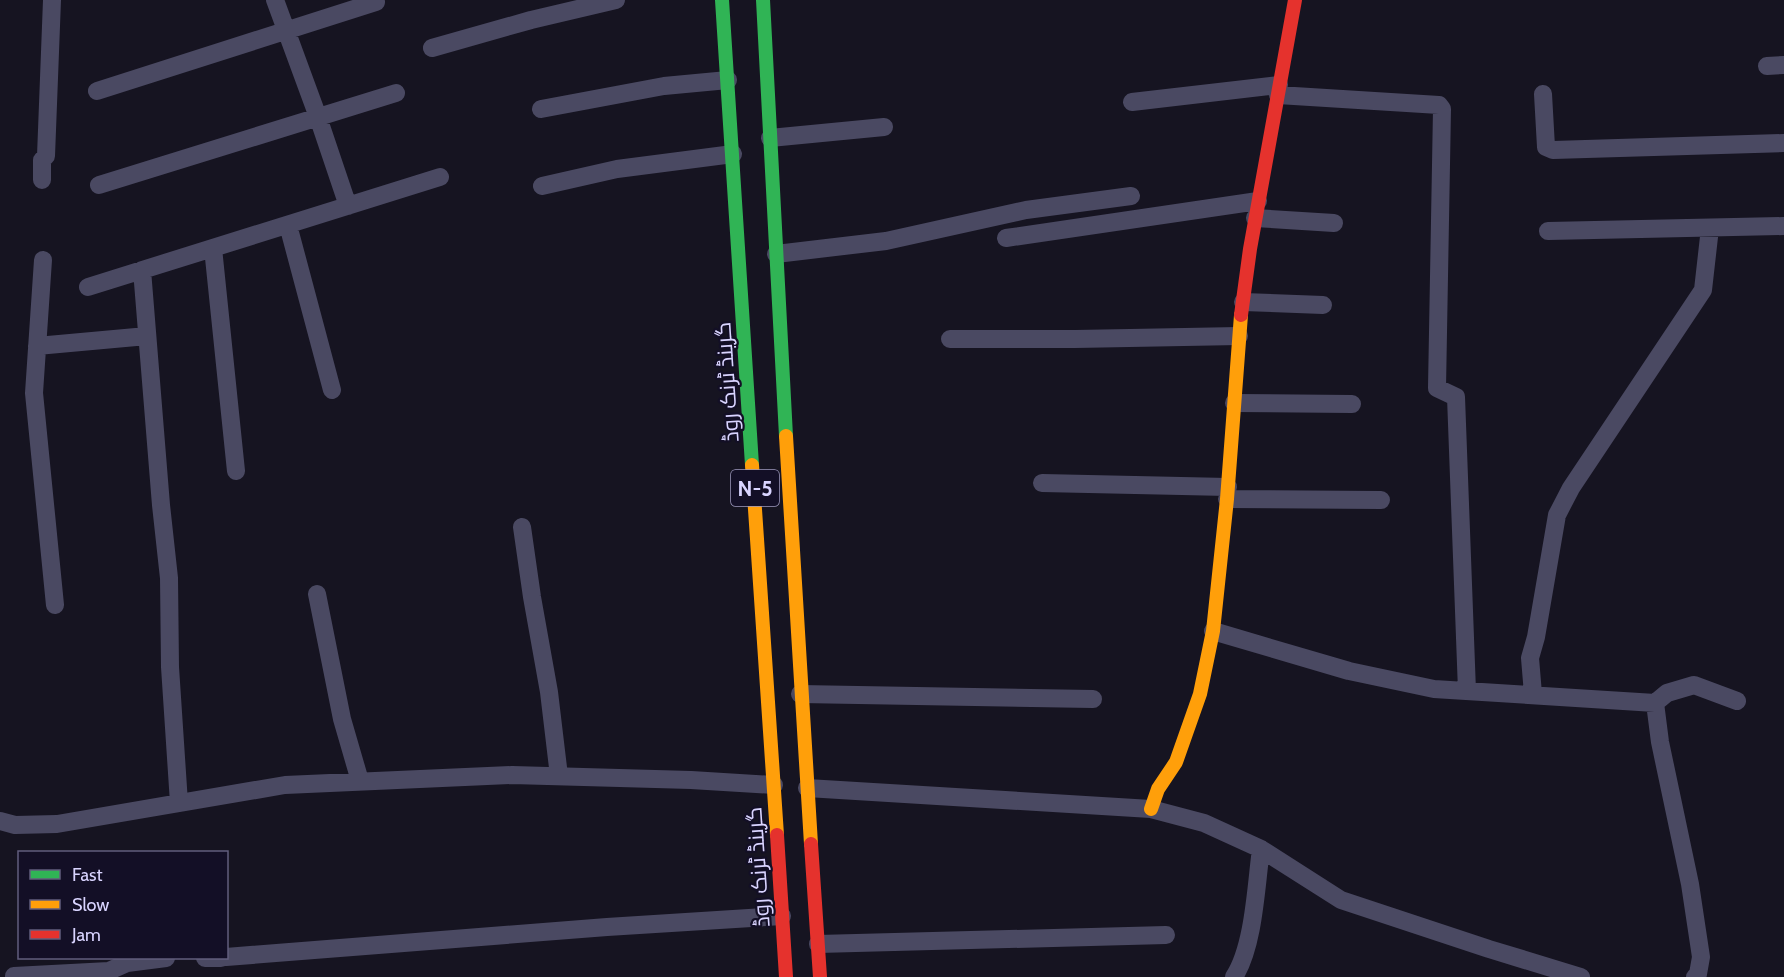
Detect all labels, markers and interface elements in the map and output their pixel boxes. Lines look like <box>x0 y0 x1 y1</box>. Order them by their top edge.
street label: گرینڈ ٹرنک روڈ <box>709 321 745 443</box>
road number: N-5 <box>731 470 779 506</box>
street label: گرینڈ ٹرنک روڈ <box>740 806 776 928</box>
legend <box>18 851 228 959</box>
text: Fast <box>72 864 103 886</box>
text: Slow <box>72 894 109 916</box>
text: Jam <box>71 924 101 946</box>

